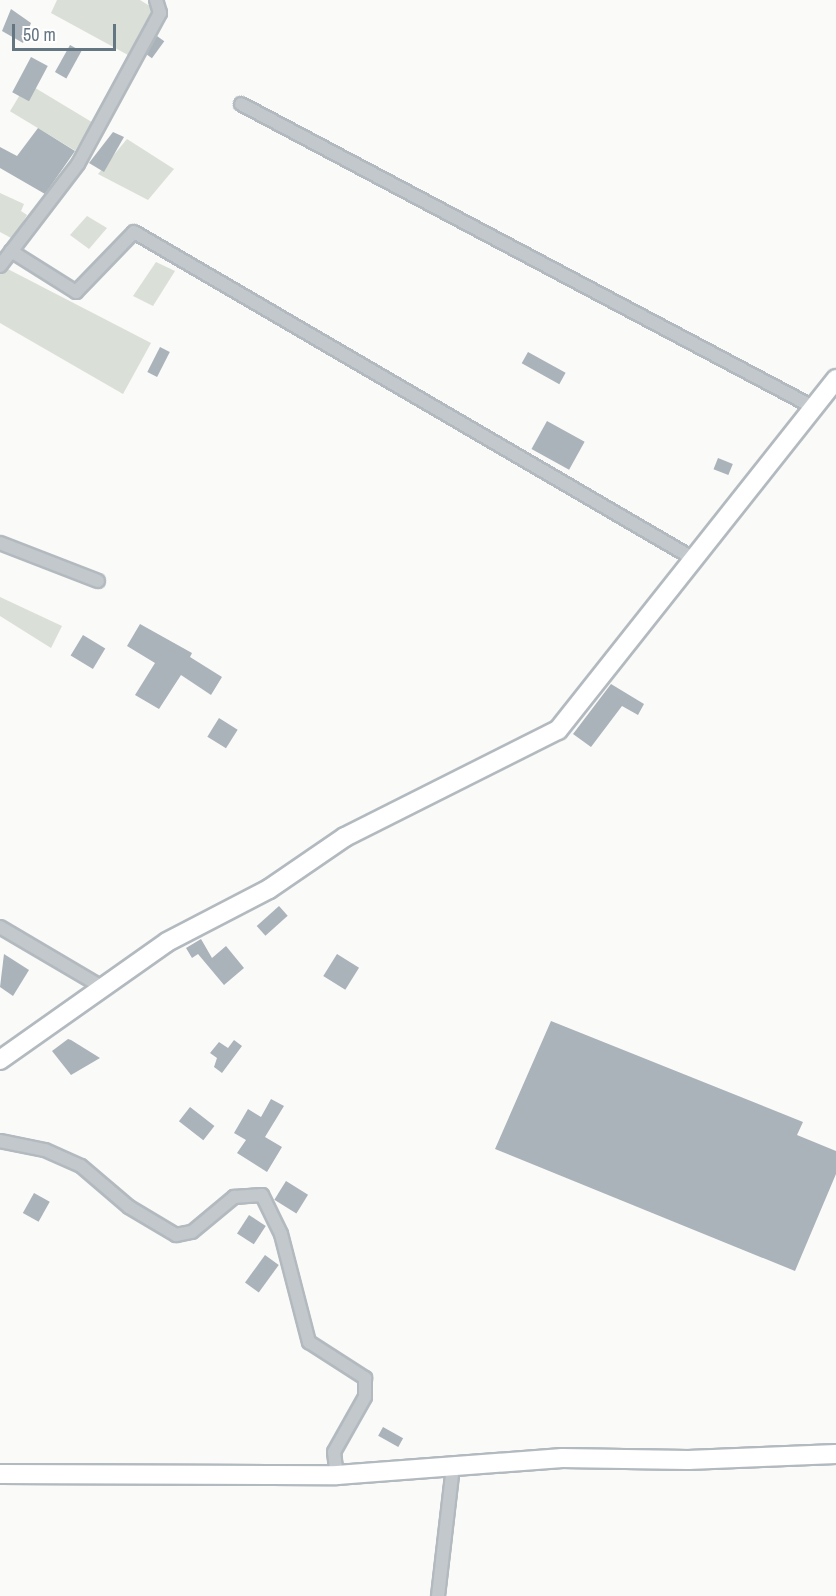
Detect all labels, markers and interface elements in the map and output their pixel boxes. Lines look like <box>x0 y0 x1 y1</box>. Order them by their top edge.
scale bar <box>15 12 118 50</box>
text: 50 m <box>23 22 56 47</box>

